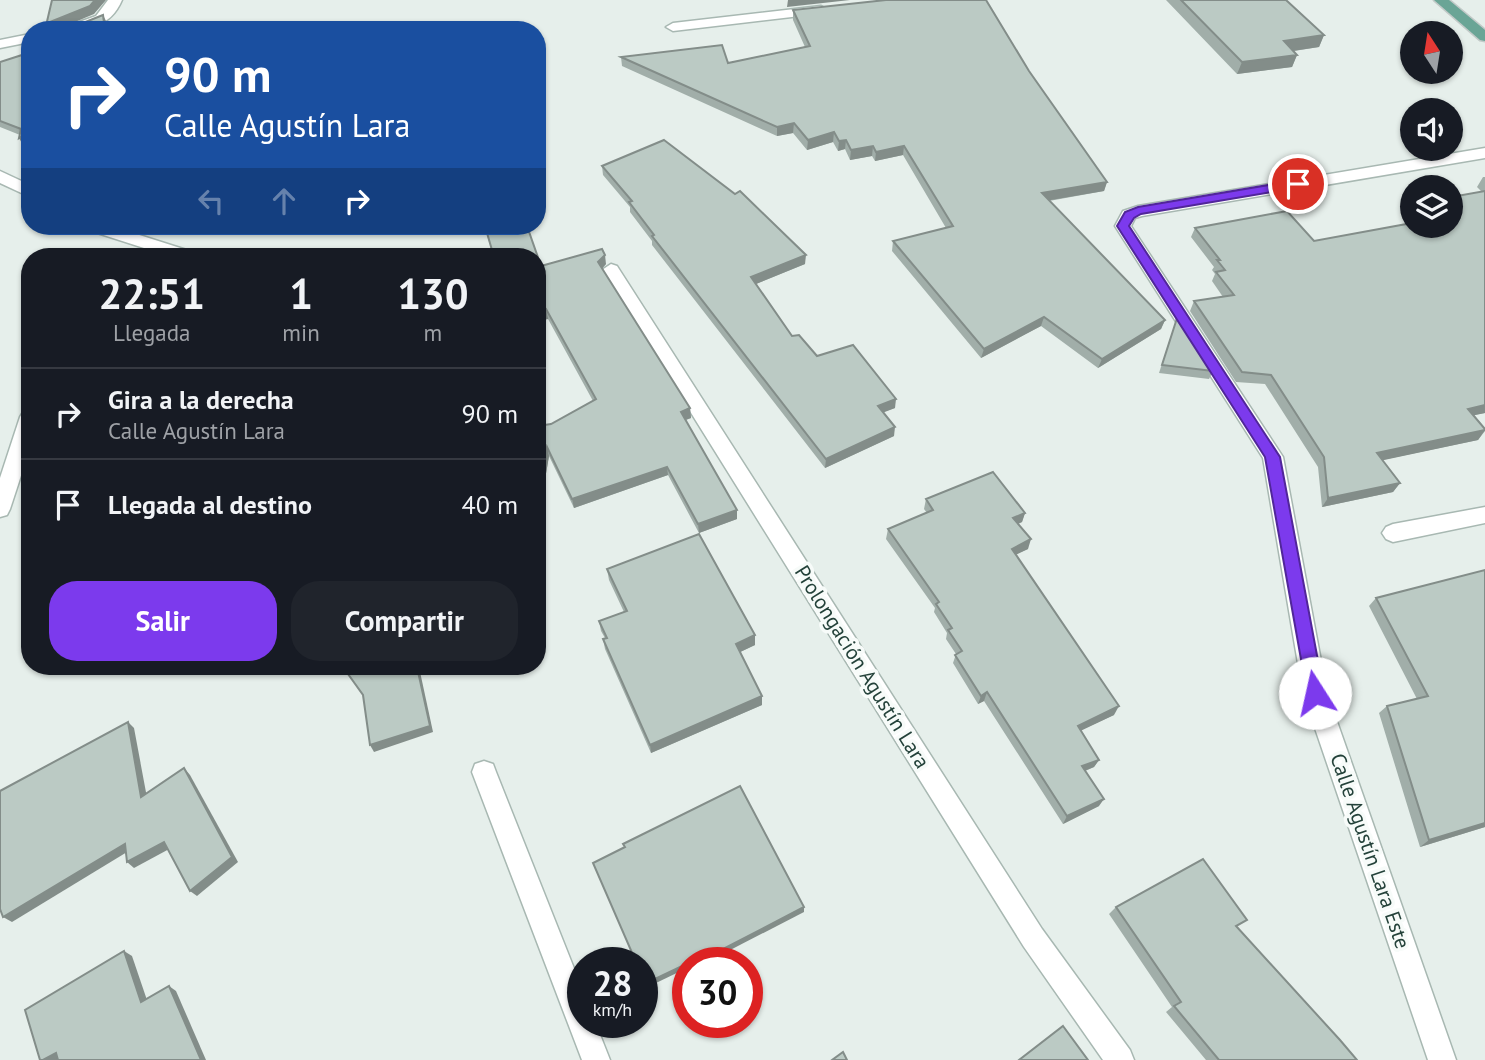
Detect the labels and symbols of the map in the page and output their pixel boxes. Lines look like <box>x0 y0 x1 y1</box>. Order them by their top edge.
north arrow <box>1400 21 1463 84</box>
pin <box>1268 154 1328 214</box>
street label: Prolongación Agustín Lara <box>789 560 936 773</box>
position arrow <box>1278 656 1352 730</box>
street label: Calle Agustín Lara Este <box>1324 750 1417 952</box>
speed limit sign: 30 <box>672 947 763 1038</box>

